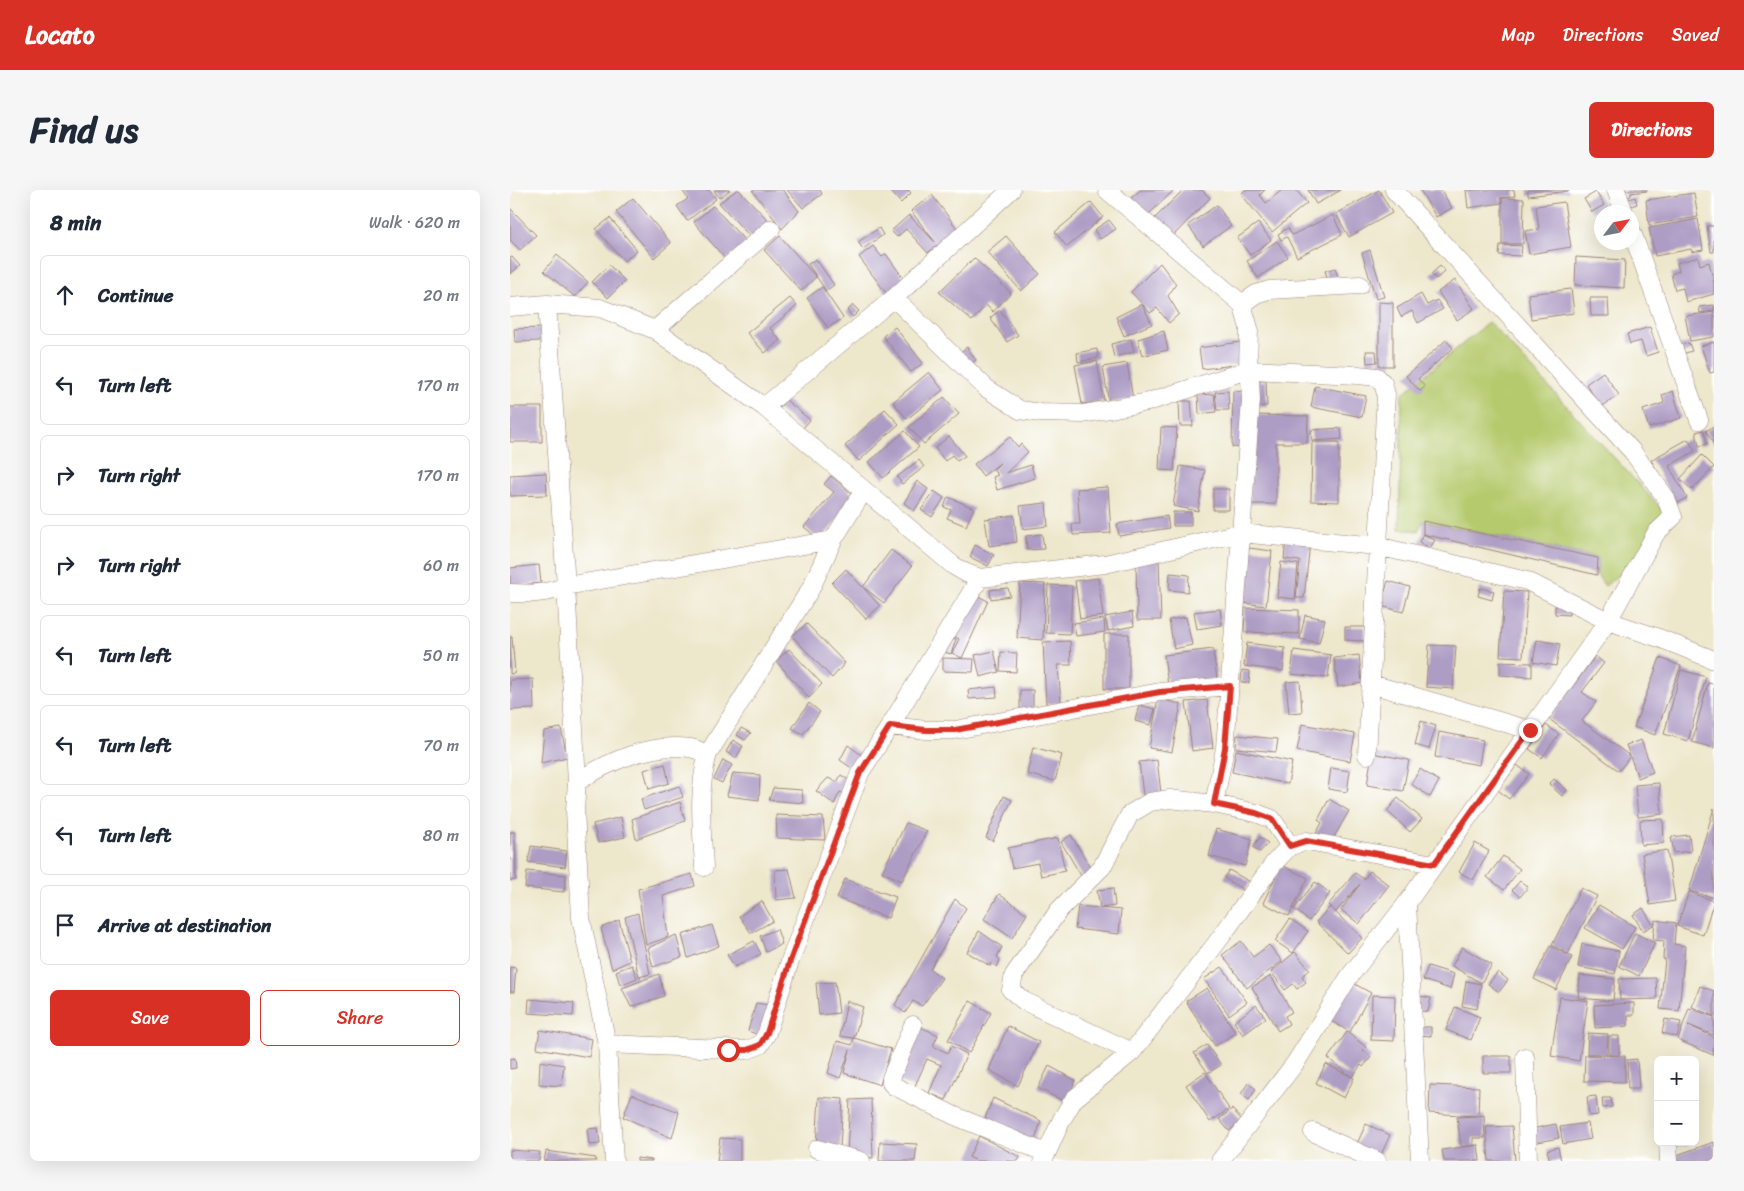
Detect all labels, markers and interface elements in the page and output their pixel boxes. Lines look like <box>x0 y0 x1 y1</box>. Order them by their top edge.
text: Locato <box>25 14 95 56</box>
text: Map <box>1502 19 1535 51</box>
text: Directions <box>1563 19 1644 51</box>
text: Saved <box>1672 19 1719 51</box>
text: Find us <box>30 99 138 161</box>
button: Directions <box>1589 102 1714 158</box>
text: 8 min <box>50 204 101 242</box>
north arrow <box>1594 205 1639 250</box>
text: Walk · 620 m <box>369 208 460 237</box>
text: Continue <box>98 279 174 312</box>
icon: ahead <box>51 281 79 309</box>
text: 20 m <box>423 281 459 310</box>
text: Turn left <box>98 369 171 402</box>
icon: left <box>51 371 79 399</box>
text: 170 m <box>416 371 459 400</box>
text: Turn right <box>98 459 180 492</box>
icon: right <box>51 461 79 489</box>
text: 170 m <box>416 461 459 490</box>
text: Turn right <box>98 549 180 582</box>
icon: right <box>51 551 79 579</box>
text: 60 m <box>423 551 459 580</box>
text: Turn left <box>98 639 171 672</box>
icon: left <box>51 641 79 669</box>
text: 50 m <box>423 641 459 670</box>
route end <box>1519 719 1542 742</box>
text: Turn left <box>98 729 171 762</box>
icon: left <box>51 731 79 759</box>
text: 70 m <box>423 731 459 760</box>
text: Turn left <box>98 819 171 852</box>
icon: left <box>51 821 79 849</box>
text: 80 m <box>423 821 459 850</box>
text: Arrive at destination <box>98 909 271 942</box>
icon: arrive <box>51 911 79 939</box>
button: Save <box>50 990 250 1046</box>
button: Share <box>260 990 460 1046</box>
route start <box>717 1039 740 1062</box>
map controls <box>1654 1056 1699 1146</box>
button: + <box>1654 1056 1699 1101</box>
button: − <box>1654 1101 1699 1146</box>

